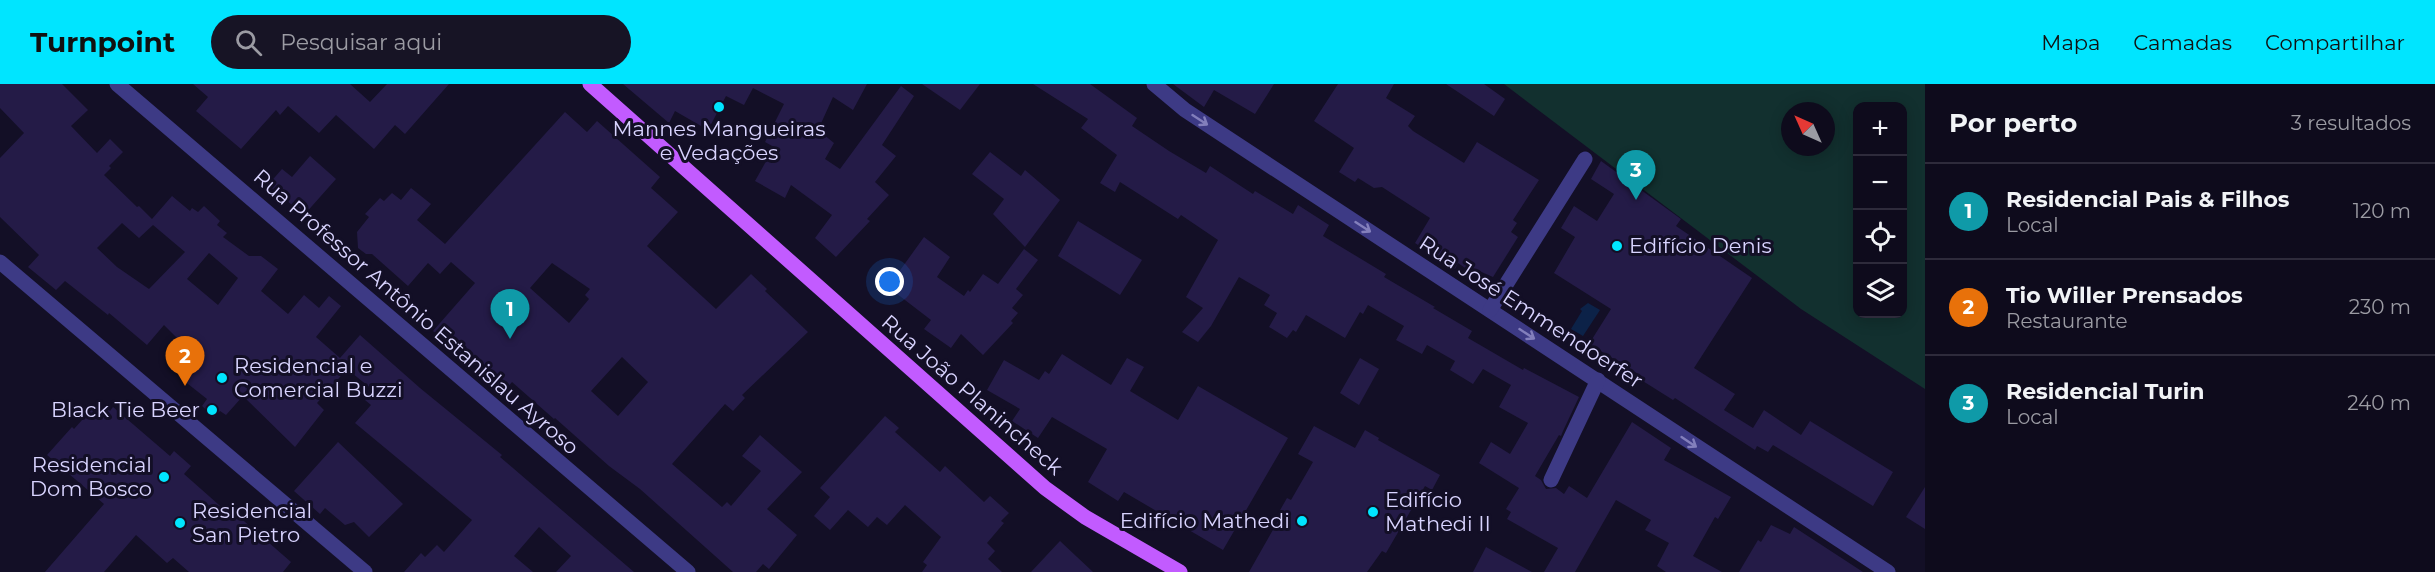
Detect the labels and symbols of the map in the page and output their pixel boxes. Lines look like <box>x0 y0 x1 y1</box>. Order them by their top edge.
marker: Mannes Mangueiras e Vedações <box>712 100 726 114</box>
north arrow <box>1781 102 1835 156</box>
one-way arrow <box>1192 114 1208 126</box>
place label: Mannes Mangueiras e Vedações <box>613 116 825 165</box>
pin: 3 <box>1616 150 1656 200</box>
street label: Rua Professor Antônio Estanislau Ayroso <box>249 164 584 460</box>
one-way arrow <box>1355 221 1371 233</box>
street label: Rua José Emmendoerfer <box>1415 230 1648 393</box>
place label: Edifício Denis <box>1629 233 1772 258</box>
marker: Edifício Denis <box>1610 239 1624 253</box>
your location <box>875 267 904 296</box>
pin: 1 <box>490 290 530 339</box>
street label: Rua João Planincheck <box>877 309 1068 480</box>
one-way arrow <box>1518 328 1534 340</box>
pin: 2 <box>166 336 204 386</box>
place label: Residencial e Comercial Buzzi <box>234 353 403 402</box>
marker: Residencial e Comercial Buzzi <box>215 371 229 385</box>
place label: Black Tie Beer <box>51 397 200 422</box>
marker: Black Tie Beer <box>205 403 219 417</box>
one-way arrow <box>1680 436 1697 448</box>
place label: Residencial Dom Bosco <box>30 452 152 501</box>
marker: Residencial Dom Bosco <box>157 470 171 484</box>
place label: Edifício Mathedi II <box>1385 487 1491 536</box>
place label: Residencial San Pietro <box>192 498 312 547</box>
marker: Edifício Mathedi II <box>1366 505 1380 519</box>
place label: Edifício Mathedi <box>1120 508 1290 533</box>
marker: Edifício Mathedi <box>1295 514 1309 528</box>
marker: Residencial San Pietro <box>173 516 187 530</box>

